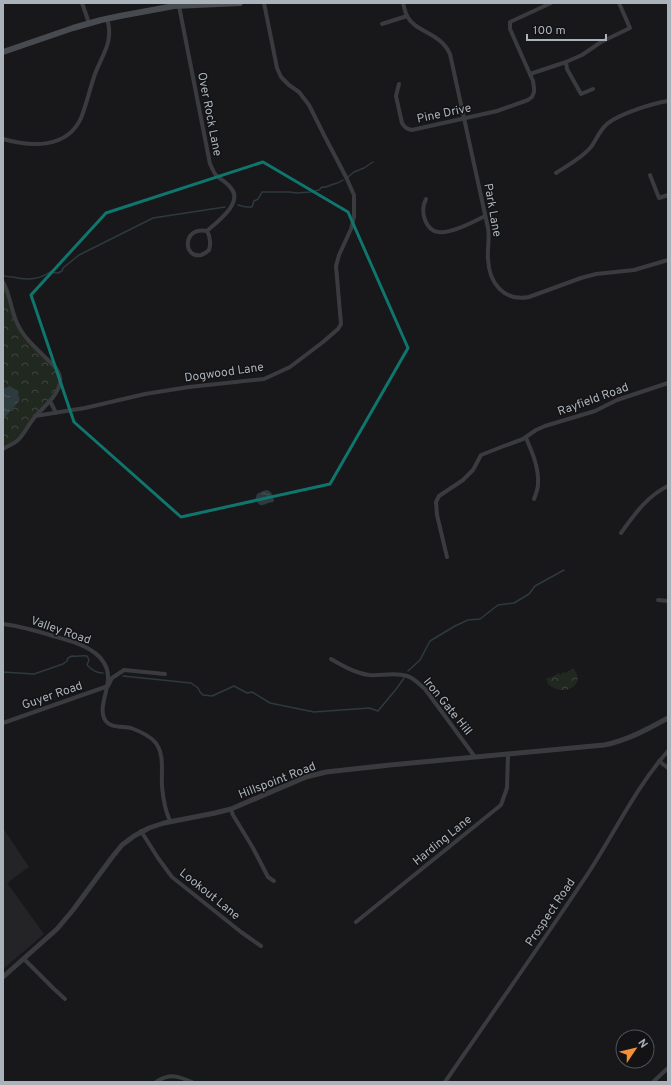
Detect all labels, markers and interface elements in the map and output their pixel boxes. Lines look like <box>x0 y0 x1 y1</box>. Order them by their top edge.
scale bar <box>527 16 606 42</box>
text: 100 m <box>533 23 566 39</box>
street label: Over Rock Lane <box>193 71 225 157</box>
street label: Pine Drive <box>416 100 473 128</box>
street label: Park Lane <box>479 182 505 238</box>
street label: Dogwood Lane <box>183 359 265 386</box>
street label: Rayfield Road <box>556 380 631 420</box>
street label: Valley Road <box>28 613 93 649</box>
street label: Iron Gate Hill <box>419 674 475 739</box>
street label: Guyer Road <box>20 678 85 714</box>
street label: Hillspoint Road <box>236 759 318 803</box>
street label: Harding Lane <box>410 812 476 870</box>
street label: Lookout Lane <box>176 865 243 924</box>
street label: Prospect Road <box>522 875 579 950</box>
north arrow <box>615 1029 655 1069</box>
text: N <box>634 1037 650 1051</box>

